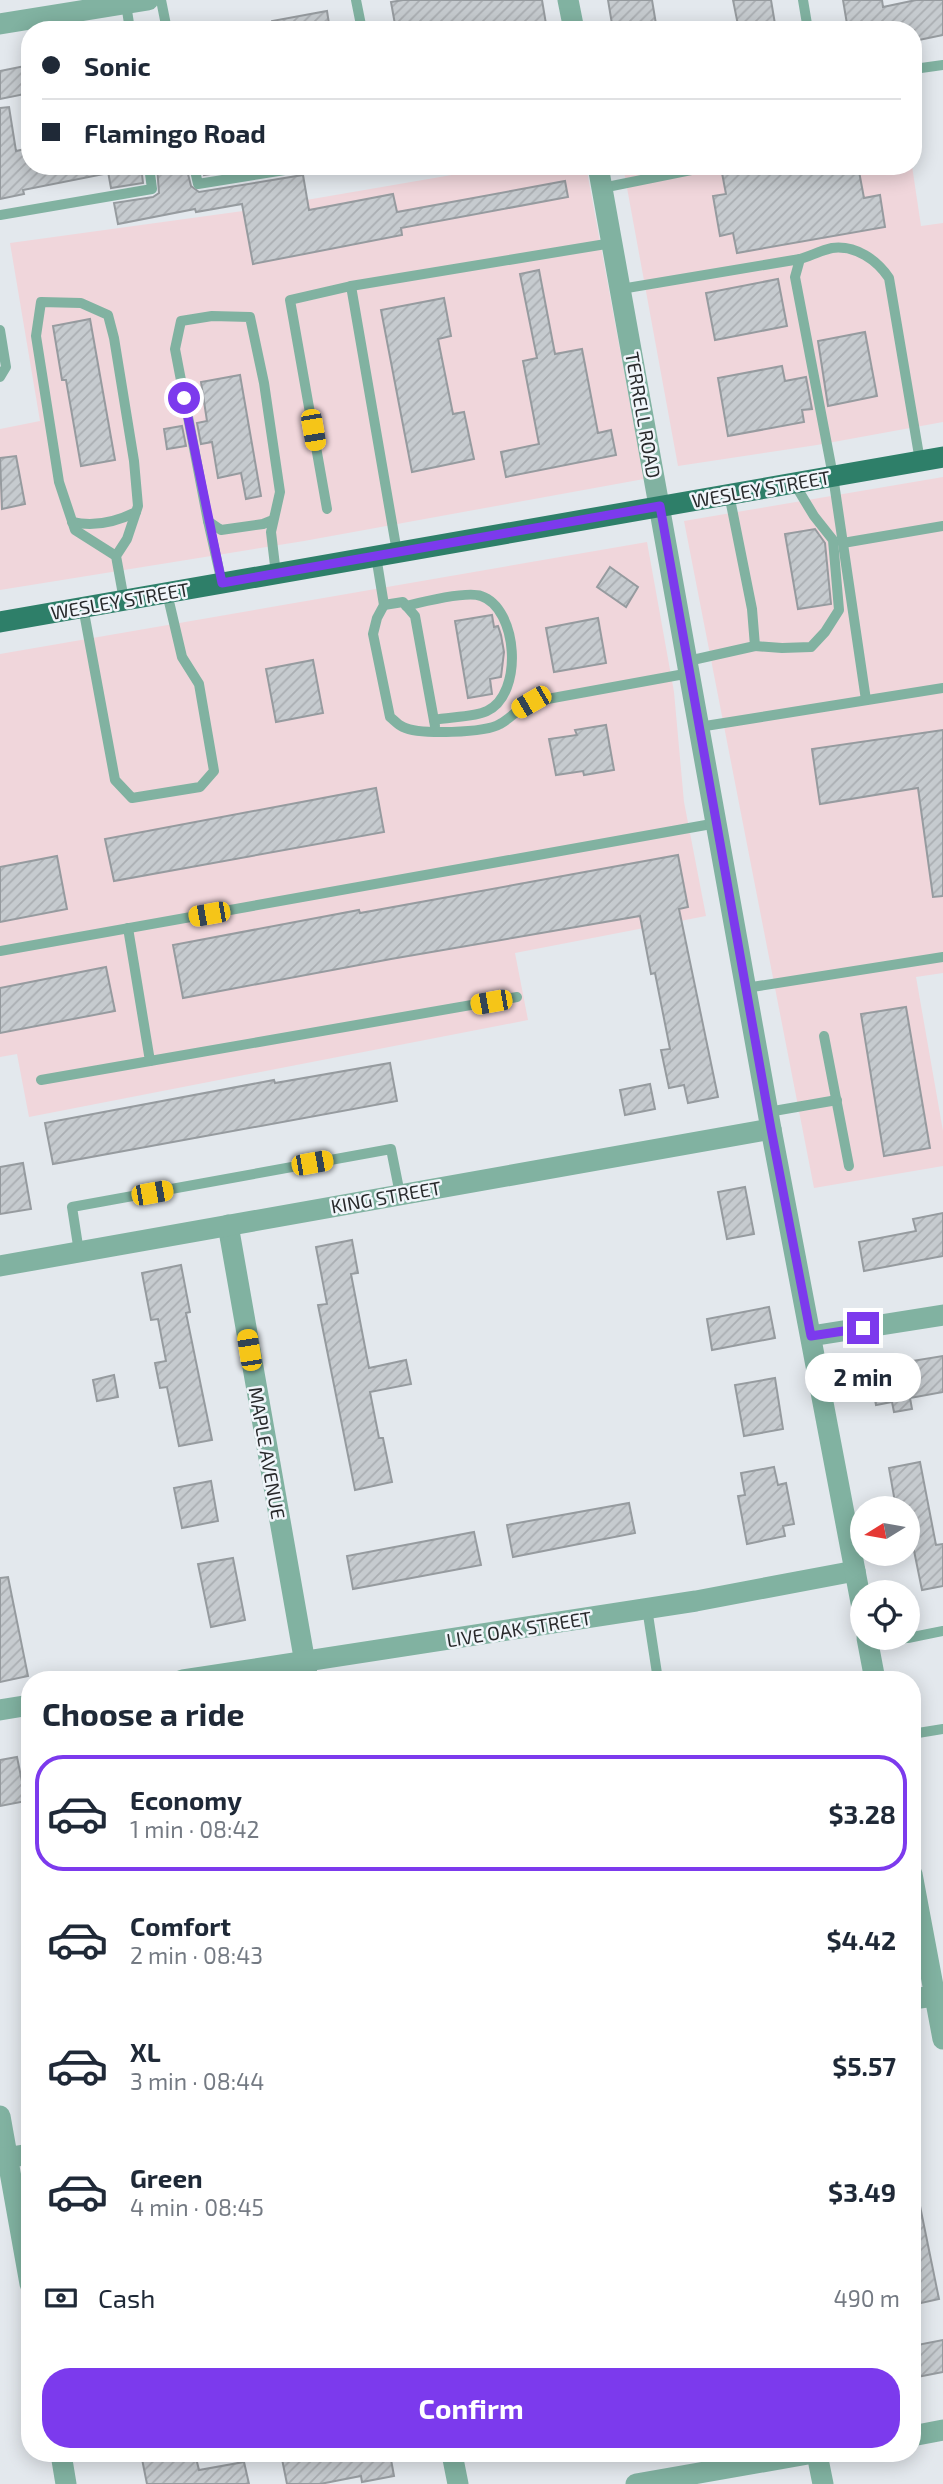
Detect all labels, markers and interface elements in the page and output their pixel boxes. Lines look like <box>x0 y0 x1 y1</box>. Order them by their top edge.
text: Sonic <box>84 50 151 81</box>
text: Flamingo Road <box>84 117 266 148</box>
street label: TERRELL ROAD <box>621 350 666 480</box>
route start <box>168 382 200 414</box>
car <box>300 407 327 453</box>
street label: WESLEY STREET <box>690 465 832 512</box>
street label: WESLEY STREET <box>49 577 191 624</box>
car <box>508 682 555 722</box>
car <box>187 900 232 928</box>
car <box>469 988 514 1016</box>
car <box>290 1149 335 1177</box>
street label: KING STREET <box>329 1175 443 1218</box>
car <box>130 1179 175 1207</box>
route end <box>847 1312 879 1344</box>
car <box>236 1328 263 1372</box>
callout: 2 min <box>805 1352 921 1402</box>
text: 2 min <box>834 1363 892 1391</box>
street label: MAPLE AVENUE <box>245 1385 290 1521</box>
north arrow <box>850 1496 920 1566</box>
map controls <box>850 1496 920 1650</box>
button: locate <box>850 1580 920 1650</box>
street label: LIVE OAK STREET <box>445 1606 593 1651</box>
text: Choose a ride <box>42 1694 245 1732</box>
icon: car <box>46 1782 109 1845</box>
text: Economy <box>130 1784 242 1815</box>
text: $3.28 <box>829 1798 896 1829</box>
text: 1 min · 08:42 <box>130 1815 260 1843</box>
icon: car <box>46 1908 109 1971</box>
text: Comfort <box>130 1910 231 1941</box>
text: $4.42 <box>826 1924 896 1955</box>
text: 2 min · 08:43 <box>130 1941 263 1969</box>
icon: car <box>46 2034 109 2097</box>
text: XL <box>130 2036 161 2067</box>
text: $5.57 <box>832 2050 896 2081</box>
text: 3 min · 08:44 <box>130 2067 264 2095</box>
icon: car <box>46 2160 109 2223</box>
text: Green <box>130 2162 203 2193</box>
text: $3.49 <box>828 2176 896 2207</box>
text: 4 min · 08:45 <box>130 2193 264 2221</box>
icon: cash <box>42 2279 80 2317</box>
text: Cash <box>98 2282 155 2313</box>
text: 490 m <box>834 2284 900 2312</box>
button: Confirm <box>42 2368 900 2448</box>

